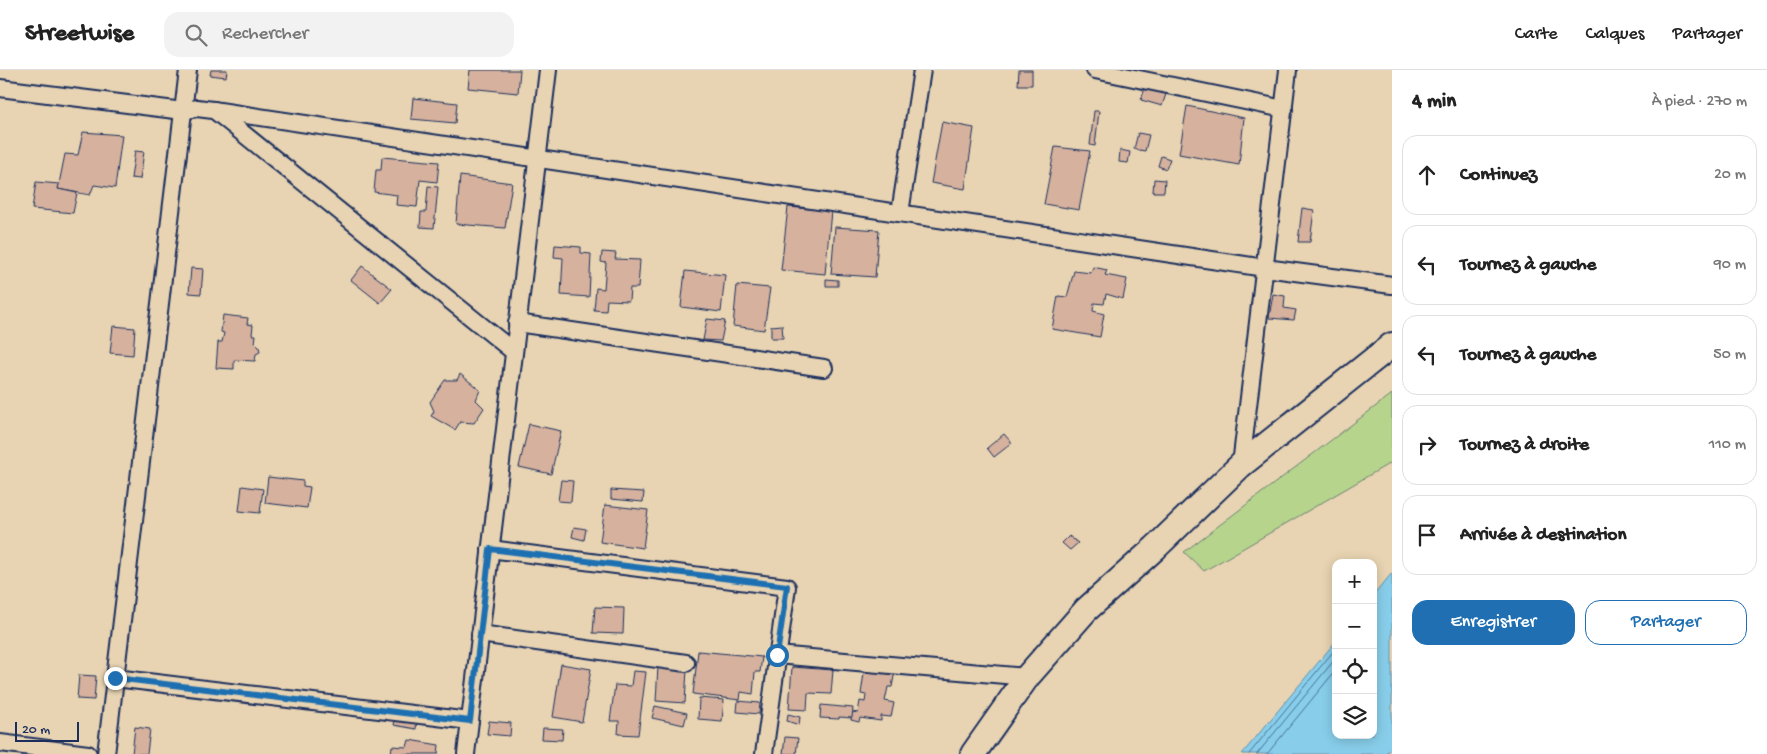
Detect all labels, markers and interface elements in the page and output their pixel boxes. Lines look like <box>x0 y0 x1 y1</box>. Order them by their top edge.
search box <box>164 12 514 57</box>
text: Streetwise <box>25 20 134 49</box>
icon: search <box>182 21 210 49</box>
text: Rechercher <box>222 23 308 46</box>
text: Carte <box>1515 24 1558 45</box>
text: Calques <box>1586 24 1644 45</box>
text: Partager <box>1672 24 1742 45</box>
text: 4 min <box>1412 90 1456 115</box>
text: À pied · 270 m <box>1652 93 1747 112</box>
icon: ahead <box>1413 161 1441 189</box>
text: Continuez <box>1460 164 1537 187</box>
text: 20 m <box>1714 166 1746 185</box>
icon: left <box>1413 251 1441 279</box>
text: Tournez à gauche <box>1460 254 1596 277</box>
text: 90 m <box>1714 256 1746 275</box>
icon: left <box>1413 341 1441 369</box>
text: Tournez à gauche <box>1460 344 1596 367</box>
text: 50 m <box>1713 346 1746 365</box>
icon: right <box>1413 431 1441 459</box>
text: Tournez à droite <box>1460 434 1589 457</box>
text: 110 m <box>1709 436 1746 455</box>
icon: arrive <box>1413 521 1441 549</box>
text: Arrivée à destination <box>1460 524 1626 547</box>
map controls <box>1332 559 1377 739</box>
button: + <box>1332 559 1377 604</box>
button: Enregistrer <box>1412 600 1575 645</box>
button: Partager <box>1585 600 1747 645</box>
button: − <box>1332 604 1377 649</box>
route start <box>766 644 789 667</box>
button: locate <box>1332 649 1377 694</box>
route end <box>104 667 127 690</box>
button: layers <box>1332 694 1377 739</box>
scale bar <box>15 719 79 742</box>
text: 20 m <box>22 722 50 739</box>

